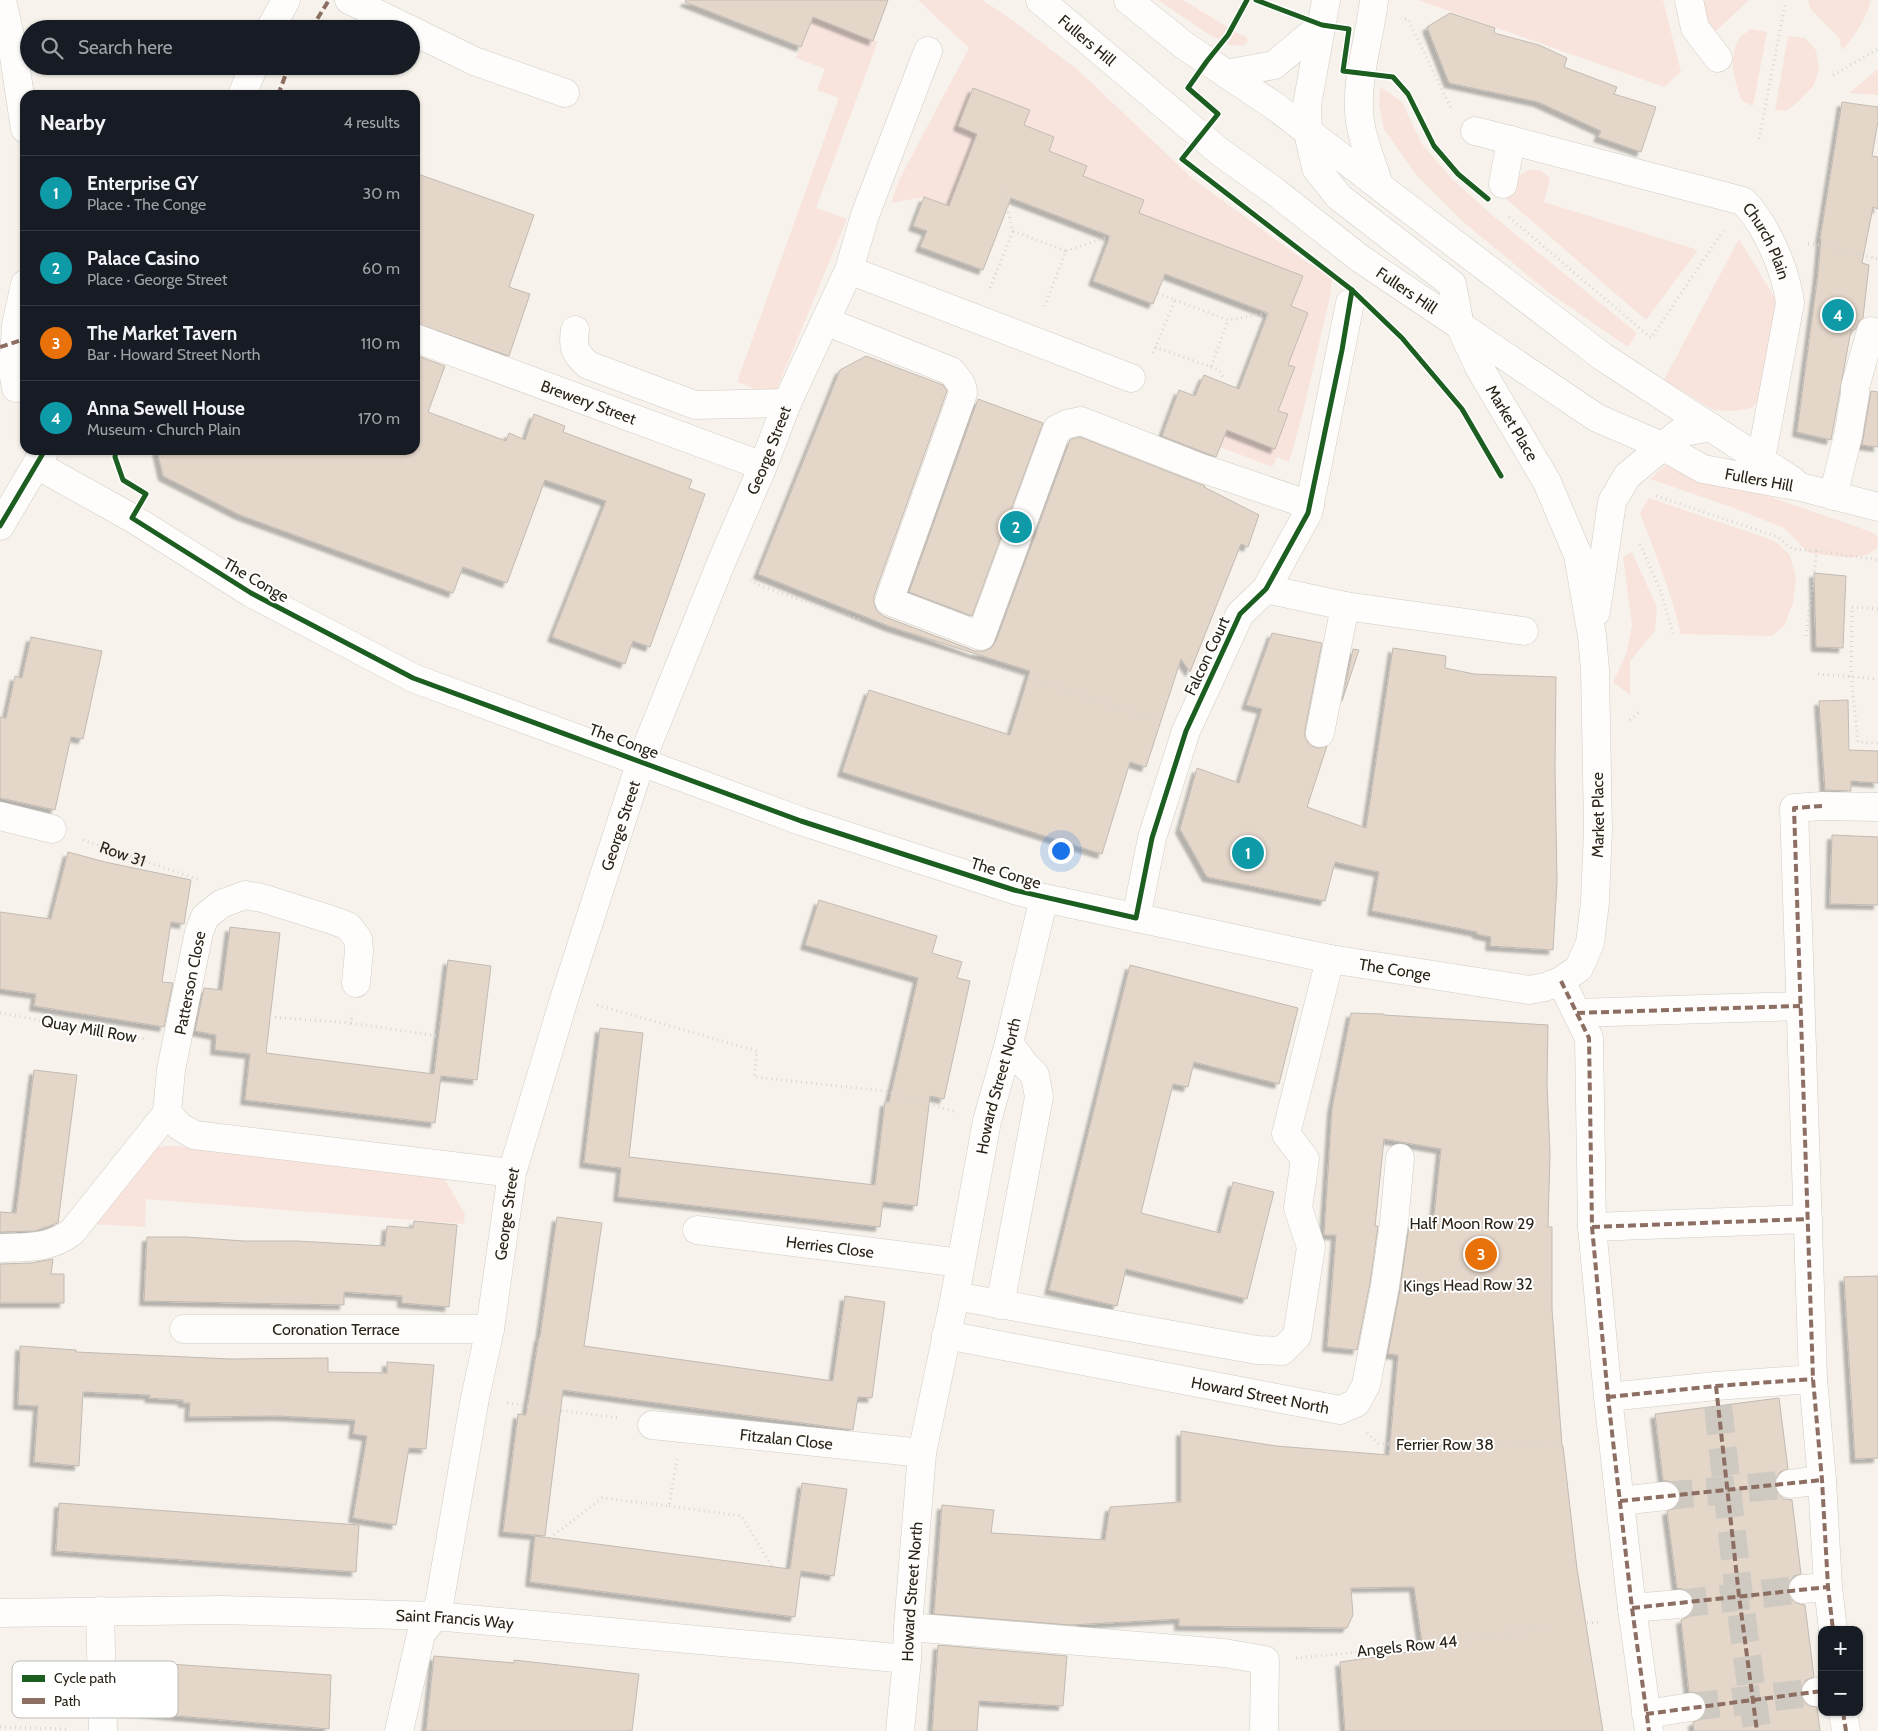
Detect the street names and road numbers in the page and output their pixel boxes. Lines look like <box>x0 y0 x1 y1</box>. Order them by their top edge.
street label: Fullers Hill <box>1055 10 1120 70</box>
street label: Church Plain <box>1739 198 1794 282</box>
street label: Fullers Hill <box>1373 263 1441 317</box>
street label: Brewery Street <box>538 376 639 428</box>
street label: Market Place <box>1482 381 1542 465</box>
street label: George Street <box>742 403 795 497</box>
street label: Fullers Hill <box>1723 464 1795 495</box>
street label: The Conge <box>220 554 292 606</box>
street label: Falcon Court <box>1181 613 1234 698</box>
street label: The Conge <box>587 720 661 762</box>
street label: Market Place <box>1587 772 1608 858</box>
street label: George Street <box>597 778 644 873</box>
street label: Row 31 <box>97 837 148 870</box>
street label: The Conge <box>969 853 1043 893</box>
street label: Patterson Close <box>171 929 209 1037</box>
street label: The Conge <box>1358 954 1432 984</box>
street label: Quay Mill Row <box>40 1011 139 1047</box>
street label: Howard Street North <box>972 1016 1024 1156</box>
street label: George Street <box>490 1164 523 1261</box>
street label: Half Moon Row 29 <box>1409 1214 1535 1233</box>
street label: Herries Close <box>785 1232 875 1262</box>
street label: Kings Head Row 32 <box>1403 1274 1533 1296</box>
street label: Coronation Terrace <box>272 1320 400 1339</box>
street label: Howard Street North <box>1190 1372 1331 1417</box>
street label: Fitzalan Close <box>739 1425 834 1453</box>
street label: Ferrier Row 38 <box>1396 1435 1494 1454</box>
street label: Howard Street North <box>897 1521 926 1662</box>
street label: Saint Francis Way <box>395 1605 515 1633</box>
street label: Angels Row 44 <box>1356 1631 1458 1661</box>

